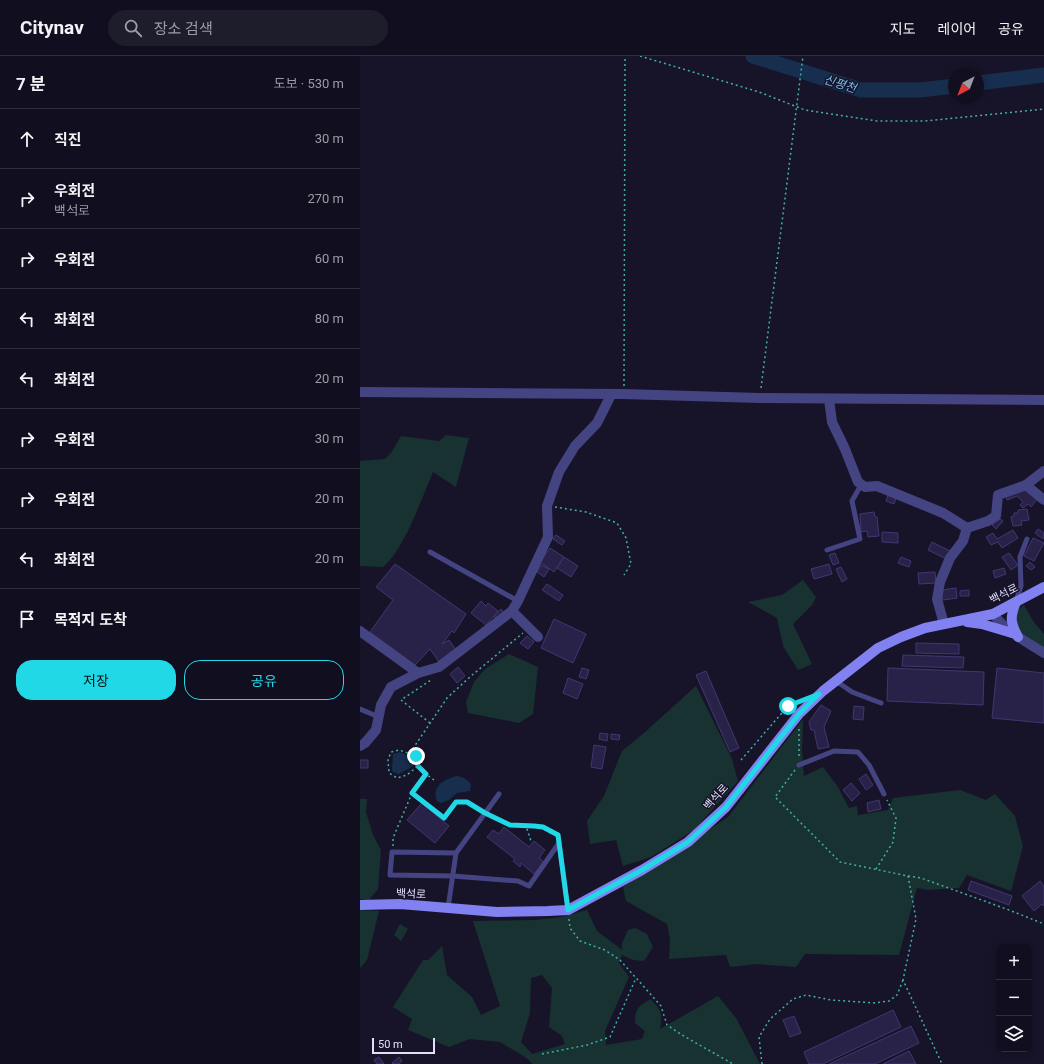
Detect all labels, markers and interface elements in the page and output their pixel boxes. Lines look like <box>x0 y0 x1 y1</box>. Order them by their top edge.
search box <box>108 10 388 46</box>
text: Citynav <box>20 16 84 39</box>
icon: search <box>122 17 144 39</box>
text: 장소 검색 <box>154 20 213 38</box>
text: 지도 <box>890 21 916 37</box>
text: 레이어 <box>938 21 976 37</box>
text: 공유 <box>998 21 1024 37</box>
north arrow <box>948 68 984 104</box>
water label: 신평천 <box>822 72 860 96</box>
text: 7 분 <box>16 74 46 94</box>
text: 도보 · 530 m <box>274 76 344 91</box>
icon: ahead <box>16 128 38 150</box>
text: 직진 <box>54 131 82 149</box>
text: 30 m <box>315 131 344 146</box>
text: 우회전 <box>54 182 95 200</box>
icon: right <box>16 188 38 210</box>
text: 270 m <box>307 191 344 206</box>
text: 백석로 <box>54 203 90 218</box>
icon: right <box>16 248 38 270</box>
text: 우회전 <box>54 251 95 269</box>
text: 60 m <box>315 251 344 266</box>
icon: left <box>16 308 38 330</box>
text: 좌회전 <box>54 311 95 329</box>
text: 80 m <box>315 311 344 326</box>
icon: left <box>16 368 38 390</box>
text: 좌회전 <box>54 371 95 389</box>
text: 20 m <box>315 371 344 386</box>
icon: right <box>16 428 38 450</box>
text: 우회전 <box>54 431 95 449</box>
text: 30 m <box>315 431 344 446</box>
icon: right <box>16 488 38 510</box>
text: 우회전 <box>54 491 95 509</box>
text: 20 m <box>315 491 344 506</box>
icon: left <box>16 548 38 570</box>
text: 좌회전 <box>54 551 95 569</box>
text: 20 m <box>315 551 344 566</box>
street label: 백석로 <box>988 581 1020 607</box>
icon: arrive <box>16 608 38 630</box>
text: 목적지 도착 <box>54 611 127 629</box>
button: 저장 <box>16 660 176 700</box>
button: 공유 <box>184 660 344 700</box>
route start <box>779 697 797 715</box>
route end <box>407 747 425 765</box>
street label: 백석로 <box>701 781 731 813</box>
street label: 백석로 <box>395 887 427 901</box>
map controls <box>996 944 1032 1052</box>
button: + <box>996 944 1032 980</box>
button: − <box>996 980 1032 1016</box>
button: layers <box>996 1016 1032 1052</box>
scale bar <box>372 1036 435 1055</box>
text: 50 m <box>378 1038 403 1051</box>

